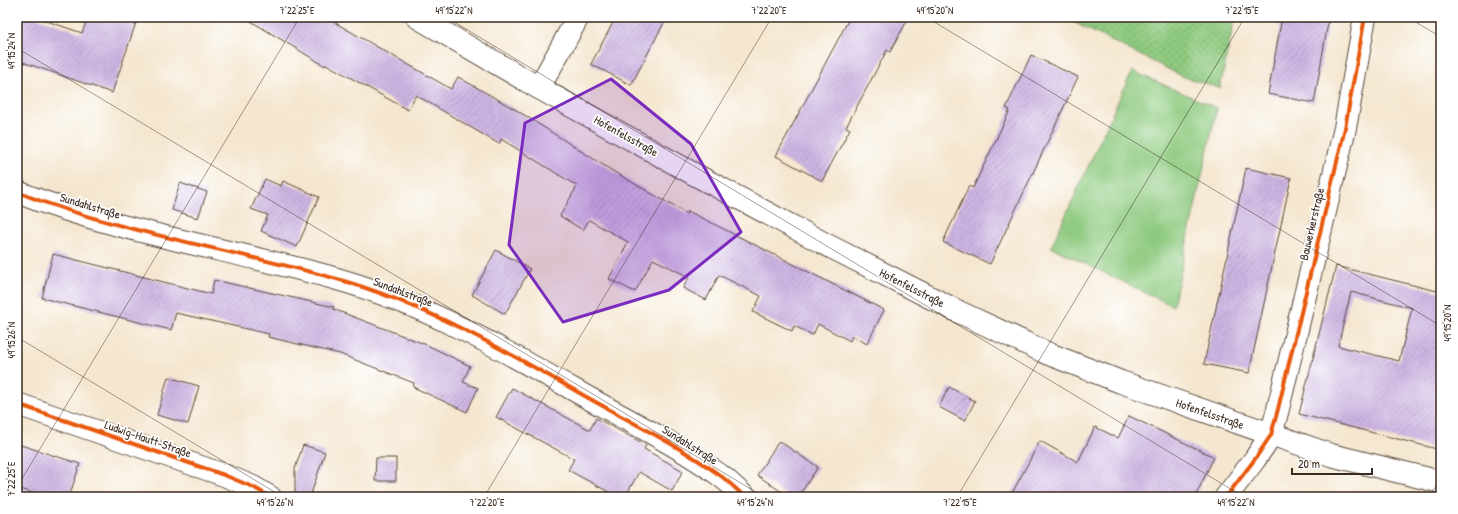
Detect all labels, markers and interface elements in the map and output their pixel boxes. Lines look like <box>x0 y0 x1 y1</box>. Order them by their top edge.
text: 7°22'25"E <box>280 4 315 17</box>
text: 49°15'22"N <box>436 4 472 17</box>
text: 7°22'20"E <box>752 4 787 17</box>
text: 49°15'20"N <box>917 4 953 17</box>
text: 7°22'15"E <box>1225 4 1259 17</box>
text: 49°15'24"N <box>5 33 18 69</box>
street label: Hofenfelsstraße <box>591 111 662 160</box>
street label: Bauwerkerstraße <box>1295 186 1328 262</box>
street label: Sundahlstraße <box>58 188 123 223</box>
street label: Hofenfelsstraße <box>877 264 948 311</box>
street label: Sundahlstraße <box>371 272 436 311</box>
text: 49°15'20"N <box>1441 305 1454 341</box>
text: 49°15'26"N <box>5 322 18 358</box>
street label: Hofenfelsstraße <box>1174 394 1247 433</box>
street label: Ludwig-Hautt-Straße <box>103 416 194 461</box>
street label: Sundahlstraße <box>659 421 721 468</box>
scale bar <box>1292 450 1372 476</box>
text: 20 m <box>1298 455 1320 472</box>
text: 7°22'25"E <box>5 461 18 496</box>
text: 49°15'26"N <box>257 496 293 509</box>
text: 7°22'20"E <box>470 496 505 509</box>
text: 49°15'24"N <box>737 496 773 509</box>
text: 7°22'15"E <box>943 496 977 509</box>
text: 49°15'22"N <box>1218 496 1254 509</box>

